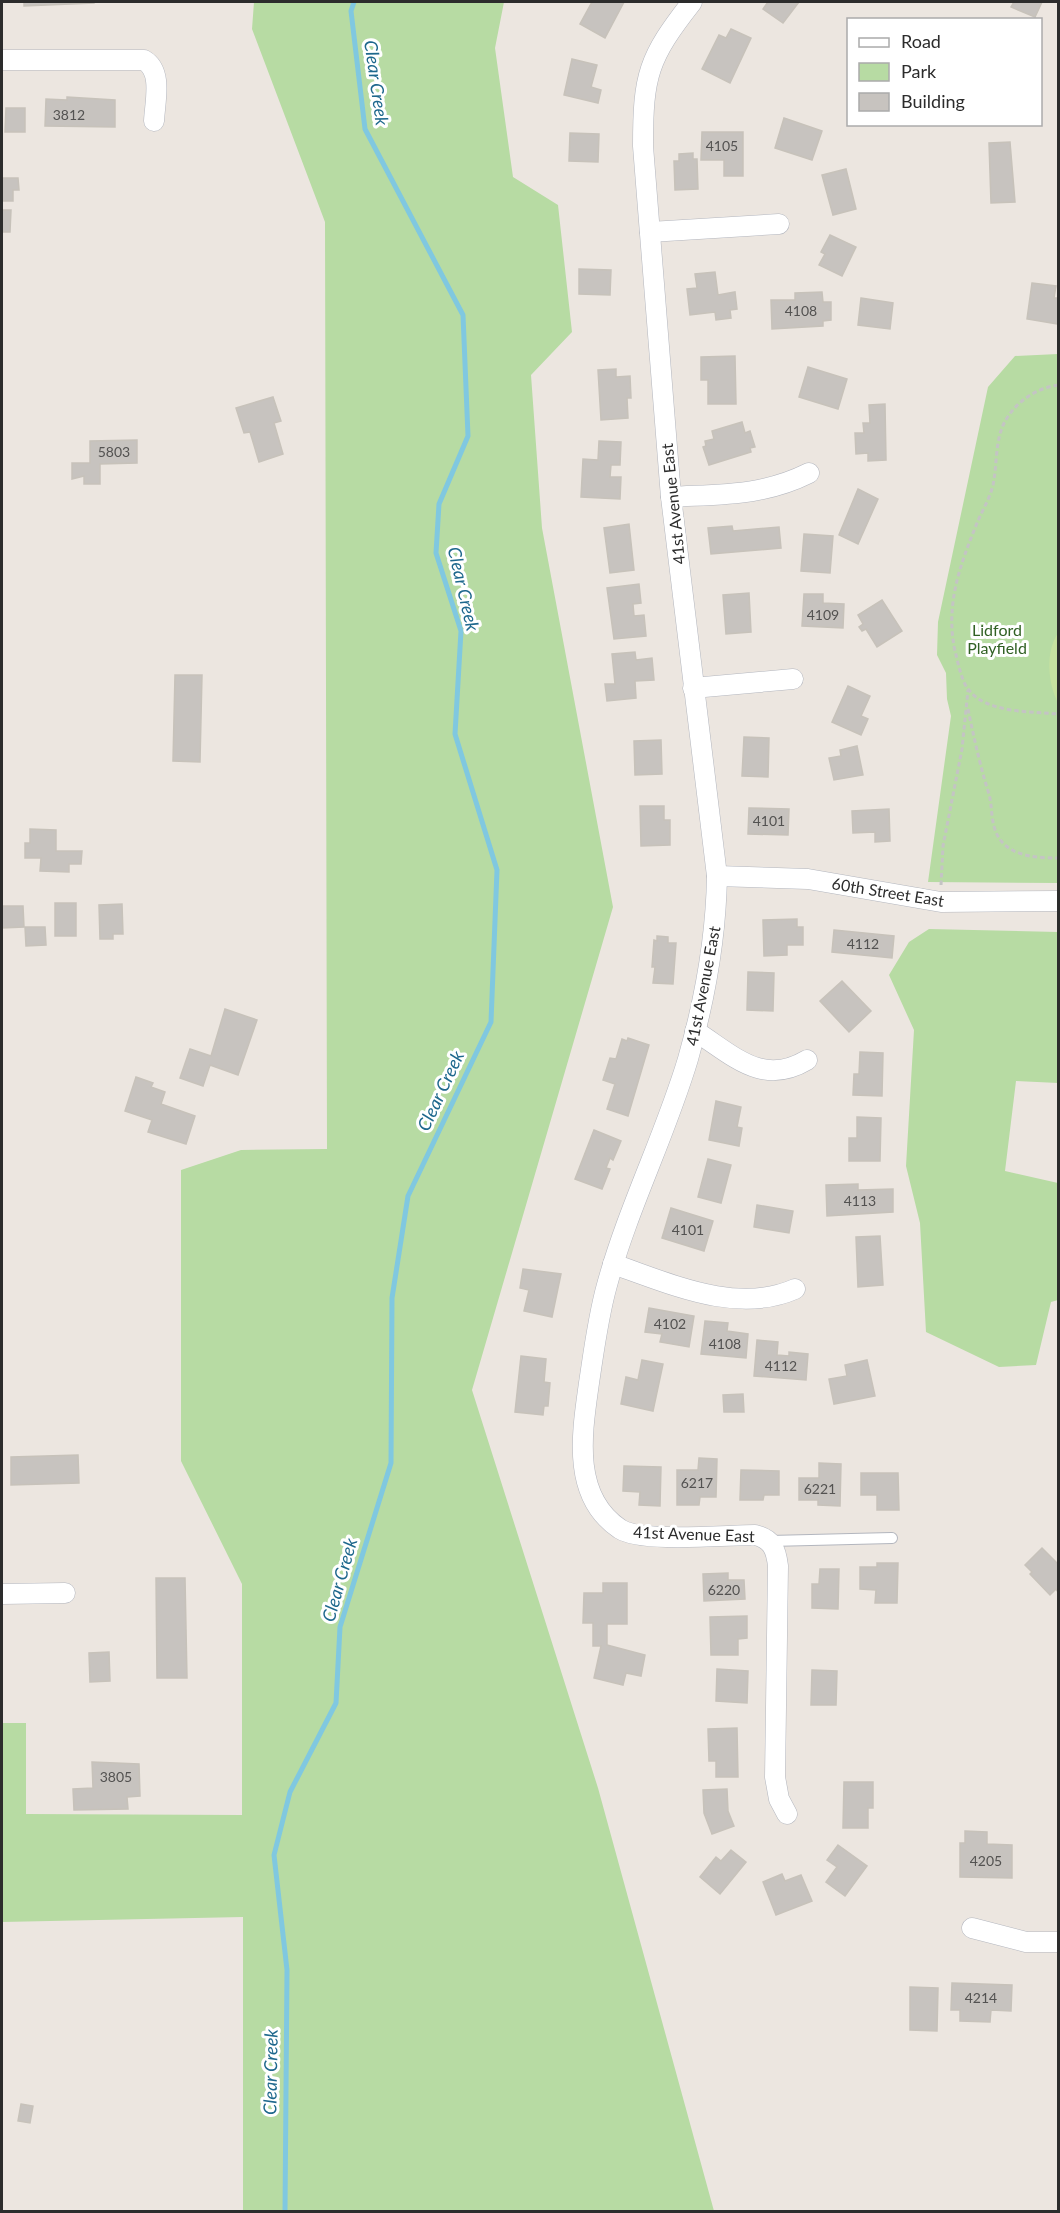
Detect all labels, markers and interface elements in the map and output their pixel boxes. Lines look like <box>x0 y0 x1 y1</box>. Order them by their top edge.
legend <box>847 18 1042 126</box>
text: Road <box>901 30 941 52</box>
water label: Clear Creek <box>360 39 394 127</box>
text: Park <box>901 60 937 82</box>
text: Building <box>901 90 965 112</box>
house number: 3812 <box>53 106 85 123</box>
house number: 4105 <box>706 137 738 154</box>
house number: 4108 <box>785 302 817 319</box>
street label: 41st Avenue East <box>657 442 688 566</box>
house number: 5803 <box>98 443 130 460</box>
water label: Clear Creek <box>444 544 484 634</box>
house number: 4109 <box>807 606 839 623</box>
park label: Lidford Playfield <box>967 620 1027 657</box>
house number: 4101 <box>753 812 785 829</box>
street label: 60th Street East <box>831 873 946 910</box>
street label: 41st Avenue East <box>682 924 723 1047</box>
house number: 4112 <box>847 935 879 952</box>
water label: Clear Creek <box>412 1047 468 1134</box>
house number: 4113 <box>844 1192 876 1209</box>
house number: 4101 <box>672 1221 704 1238</box>
house number: 4102 <box>654 1315 686 1332</box>
house number: 4108 <box>709 1335 741 1352</box>
house number: 4112 <box>765 1357 797 1374</box>
house number: 6217 <box>681 1474 713 1491</box>
house number: 6221 <box>804 1480 836 1497</box>
street label: 41st Avenue East <box>633 1522 755 1545</box>
water label: Clear Creek <box>317 1535 362 1624</box>
house number: 6220 <box>708 1581 740 1598</box>
house number: 3805 <box>100 1768 132 1785</box>
house number: 4205 <box>970 1852 1002 1869</box>
house number: 4214 <box>965 1989 997 2006</box>
water label: Clear Creek <box>258 2028 282 2115</box>

